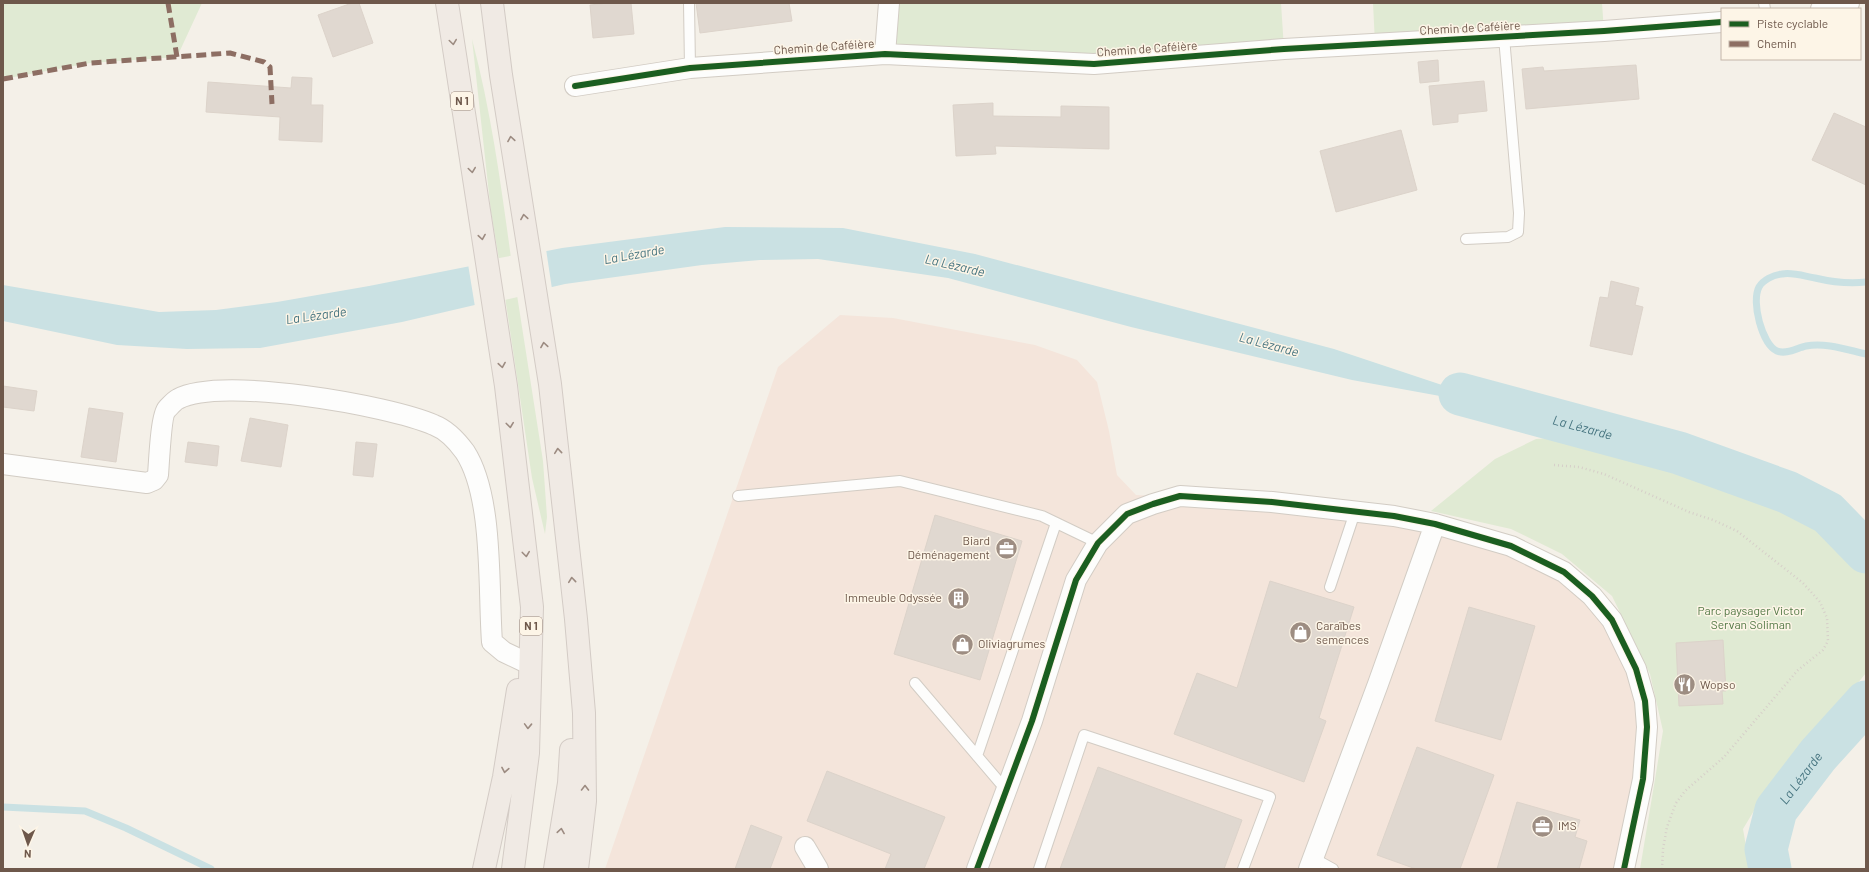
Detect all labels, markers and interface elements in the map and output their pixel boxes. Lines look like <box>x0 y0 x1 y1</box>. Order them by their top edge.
legend <box>1721 8 1861 60</box>
text: Piste cyclable <box>1757 16 1828 30</box>
street label: Chemin de Caféière <box>1419 17 1521 37</box>
street label: Chemin de Caféière <box>773 36 875 57</box>
text: Chemin <box>1757 36 1797 50</box>
street label: Chemin de Caféière <box>1096 38 1198 59</box>
one-way arrow <box>448 39 457 45</box>
road number: N 1 <box>451 92 473 110</box>
one-way arrow <box>508 136 516 143</box>
one-way arrow <box>467 167 476 173</box>
one-way arrow <box>520 214 529 220</box>
one-way arrow <box>477 234 486 240</box>
water label: La Lézarde <box>603 241 666 267</box>
water label: La Lézarde <box>923 250 987 280</box>
water label: La Lézarde <box>285 303 348 327</box>
water label: La Lézarde <box>1237 328 1301 360</box>
one-way arrow <box>540 342 549 348</box>
one-way arrow <box>497 362 506 368</box>
water label: La Lézarde <box>1551 411 1614 443</box>
one-way arrow <box>505 422 514 428</box>
one-way arrow <box>554 448 563 454</box>
place label: Biard Déménagement <box>907 533 990 561</box>
office icon: Biard Déménagement <box>993 535 1019 561</box>
one-way arrow <box>521 551 530 557</box>
one-way arrow <box>568 577 577 583</box>
building icon: Immeuble Odyssée <box>945 585 971 611</box>
place label: Immeuble Odyssée <box>845 590 942 604</box>
park label: Parc paysager Victor Servan Soliman <box>1698 603 1805 631</box>
road number: N 1 <box>520 617 542 635</box>
place label: Caraïbes semences <box>1316 618 1369 646</box>
shop icon: Caraïbes semences <box>1287 620 1313 646</box>
shop icon: Oliviagrumes <box>949 631 975 657</box>
place label: Oliviagrumes <box>978 636 1046 650</box>
restaurant icon: Wopso <box>1672 672 1698 698</box>
place label: Wopso <box>1700 677 1735 691</box>
one-way arrow <box>524 723 533 729</box>
water label: La Lézarde <box>1776 749 1826 807</box>
one-way arrow <box>501 767 509 773</box>
one-way arrow <box>581 785 589 791</box>
office icon: IMS <box>1529 813 1555 839</box>
place label: IMS <box>1558 818 1577 832</box>
north arrow <box>8 824 48 864</box>
one-way arrow <box>557 827 565 834</box>
text: N <box>24 848 32 861</box>

